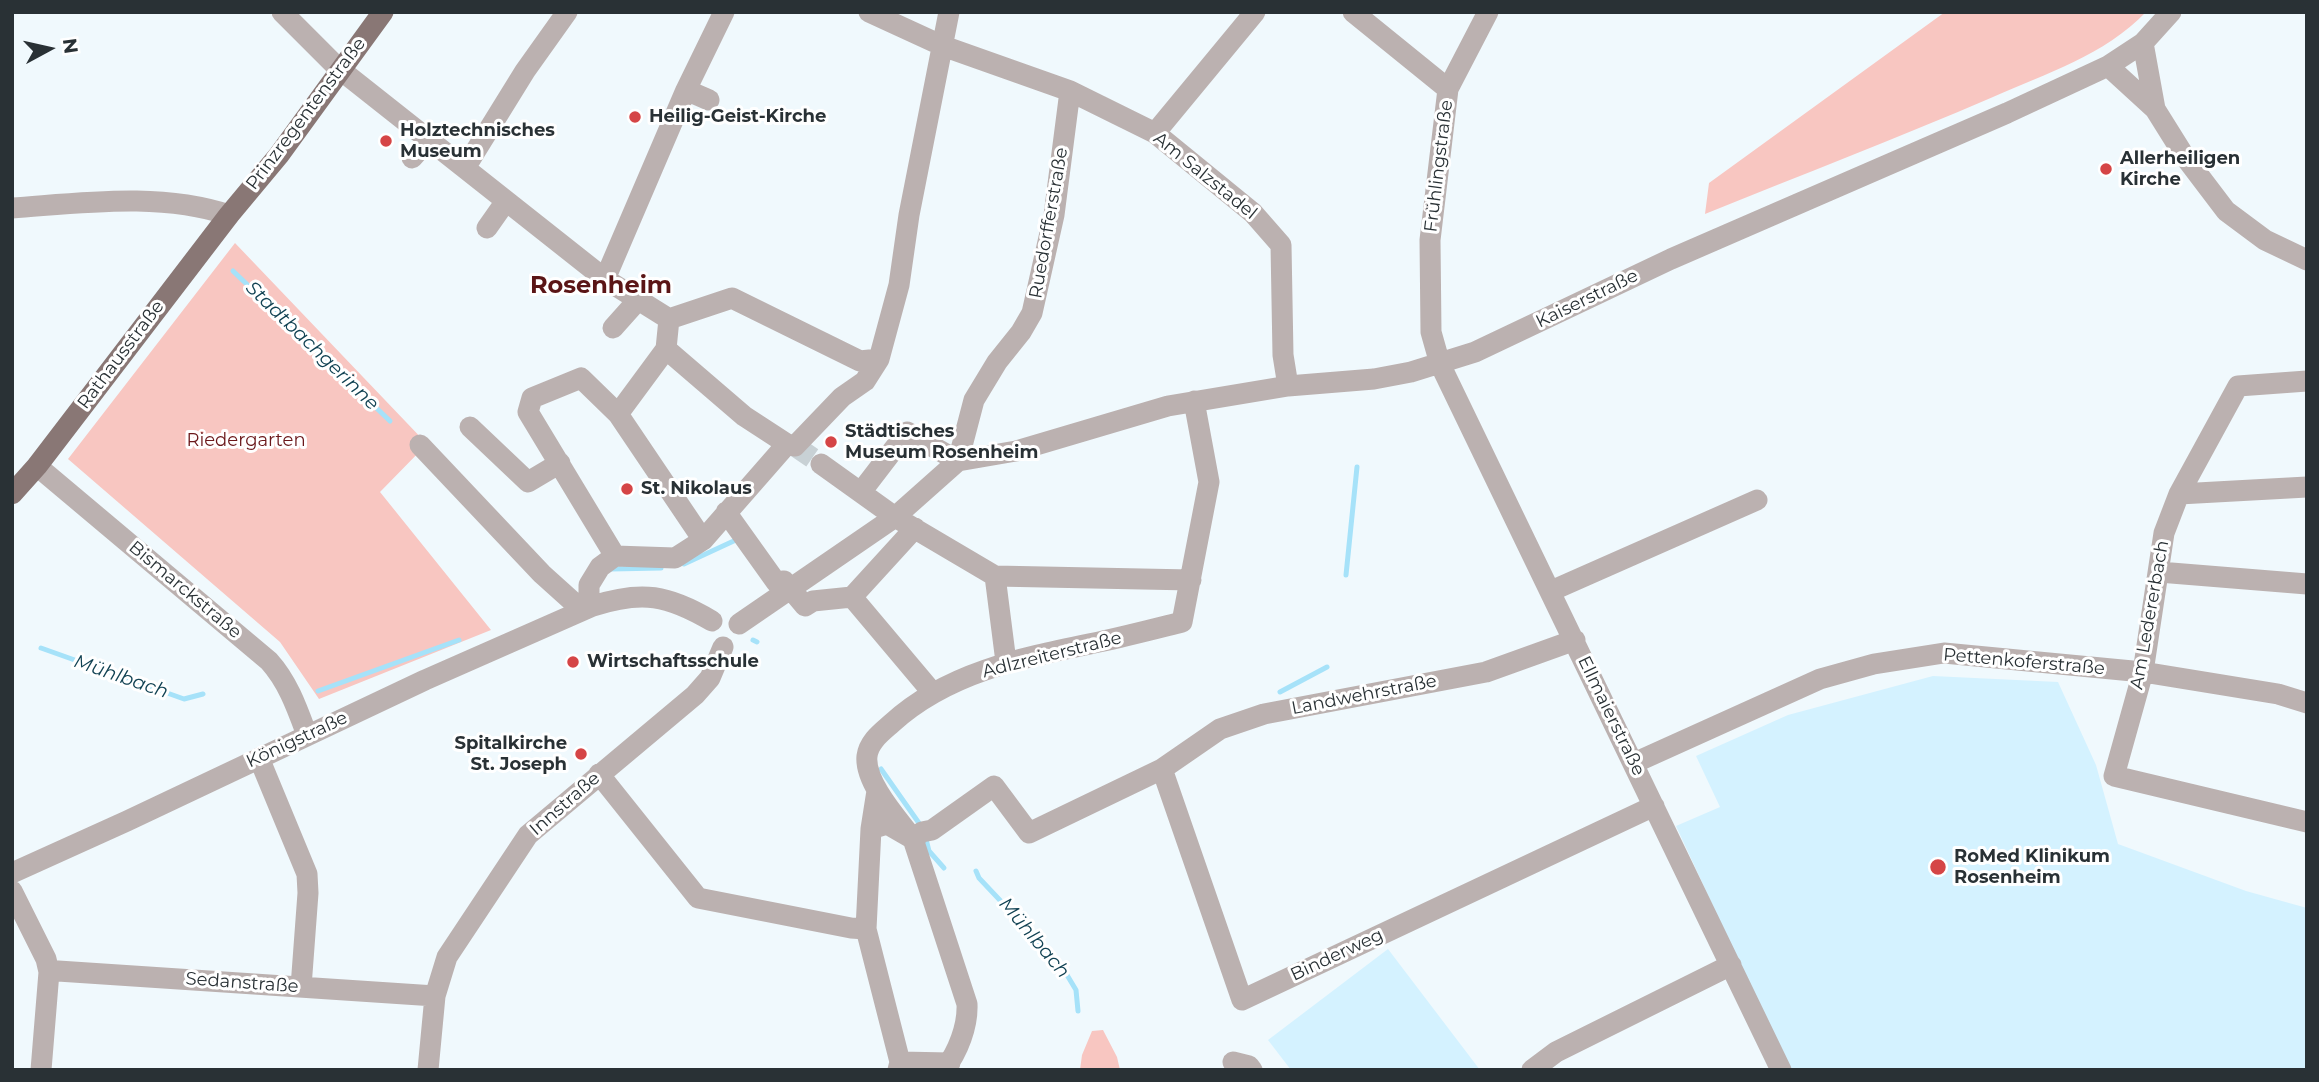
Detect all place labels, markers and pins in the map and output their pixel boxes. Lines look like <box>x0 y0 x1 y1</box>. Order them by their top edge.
place label: Heilig-Geist-Kirche <box>649 106 826 128</box>
marker: Heilig-Geist-Kirche <box>627 109 643 125</box>
place label: Holztechnisches Museum <box>400 120 555 162</box>
marker: Holztechnisches Museum <box>378 133 394 149</box>
place label: Allerheiligen Kirche <box>2120 148 2240 190</box>
marker: Allerheiligen Kirche <box>2098 161 2114 177</box>
place label: Städtisches Museum Rosenheim <box>845 421 1038 464</box>
marker: Städtisches Museum Rosenheim <box>823 434 839 450</box>
place label: St. Nikolaus <box>641 478 752 500</box>
marker: St. Nikolaus <box>619 481 635 497</box>
place label: Wirtschaftsschule <box>587 651 759 673</box>
marker: Wirtschaftsschule <box>565 654 581 670</box>
place label: Spitalkirche St. Joseph <box>454 733 567 776</box>
marker: Spitalkirche St. Joseph <box>573 746 589 762</box>
place label: RoMed Klinikum Rosenheim <box>1954 846 2110 888</box>
marker: RoMed Klinikum Rosenheim <box>1928 857 1948 877</box>

